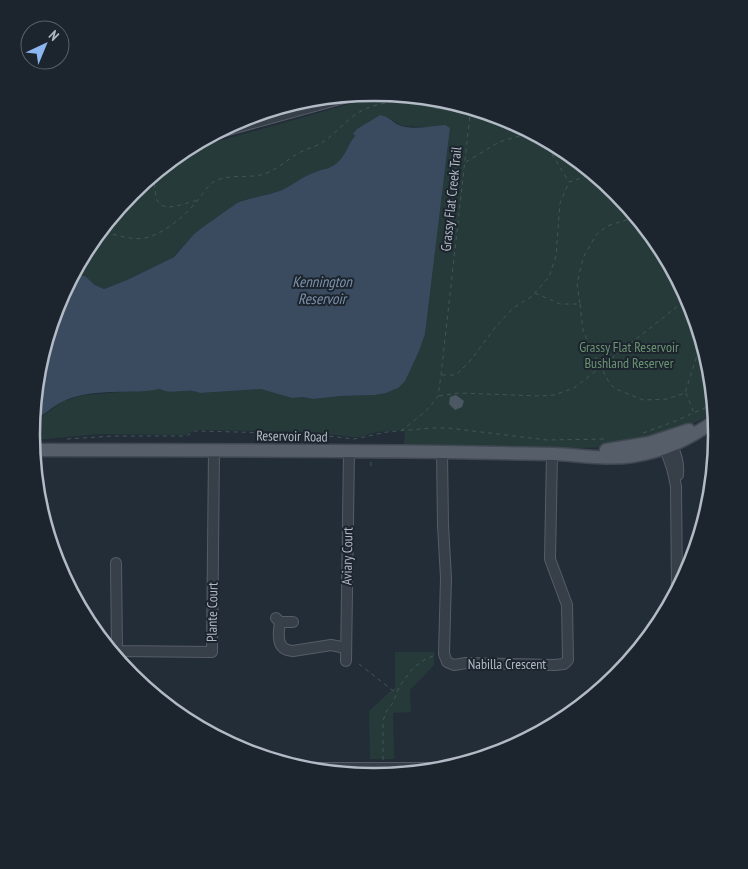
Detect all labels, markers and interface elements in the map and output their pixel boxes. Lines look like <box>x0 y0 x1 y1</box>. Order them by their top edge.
north arrow <box>20 20 70 70</box>
text: N <box>45 27 63 45</box>
street label: Grassy Flat Creek Trail <box>437 145 466 252</box>
water label: Kennington Reservoir <box>292 272 353 308</box>
park label: Grassy Flat Reservoir Bushland Reserver <box>579 338 679 372</box>
street label: Reservoir Road <box>256 426 328 446</box>
street label: Aviary Court <box>337 527 357 585</box>
street label: Plante Court <box>202 582 222 642</box>
street label: Nabilla Crescent <box>468 655 546 673</box>

